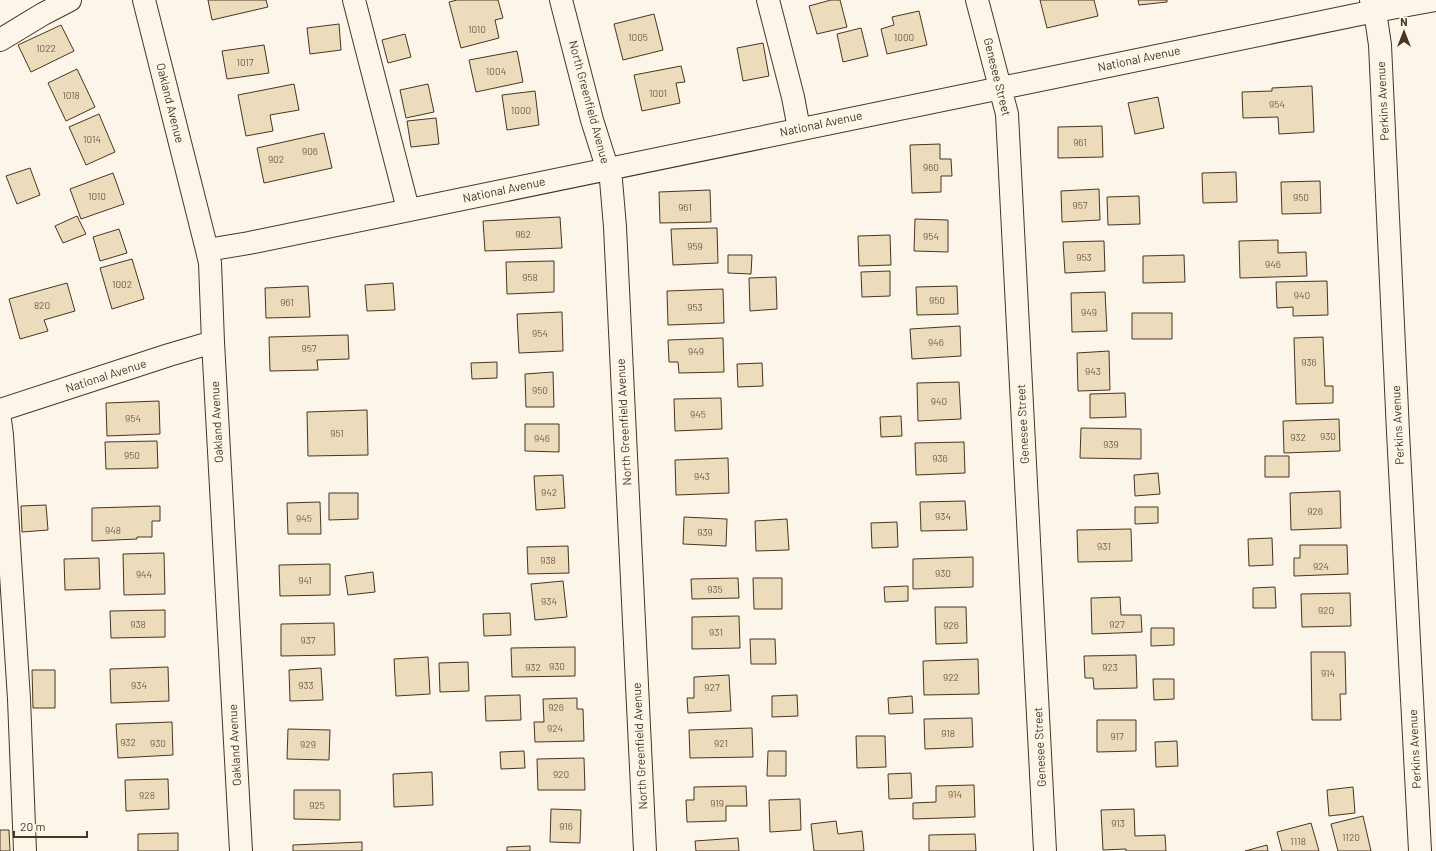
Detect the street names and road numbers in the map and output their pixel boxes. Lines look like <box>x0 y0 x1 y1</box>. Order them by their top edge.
street label: Genesee Street <box>981 36 1014 117</box>
street label: North Greenfield Avenue <box>567 39 613 165</box>
street label: National Avenue <box>1096 42 1181 74</box>
street label: Oakland Avenue <box>154 61 188 144</box>
street label: Perkins Avenue <box>1373 61 1391 141</box>
street label: National Avenue <box>778 107 863 139</box>
street label: National Avenue <box>461 173 546 205</box>
street label: National Avenue <box>64 355 148 395</box>
street label: North Greenfield Avenue <box>613 358 633 486</box>
street label: Oakland Avenue <box>207 381 225 463</box>
street label: Genesee Street <box>1013 384 1031 464</box>
street label: Perkins Avenue <box>1388 385 1406 465</box>
street label: North Greenfield Avenue <box>629 682 649 810</box>
street label: Oakland Avenue <box>225 704 243 786</box>
street label: Genesee Street <box>1030 707 1048 787</box>
street label: Perkins Avenue <box>1405 709 1423 789</box>

